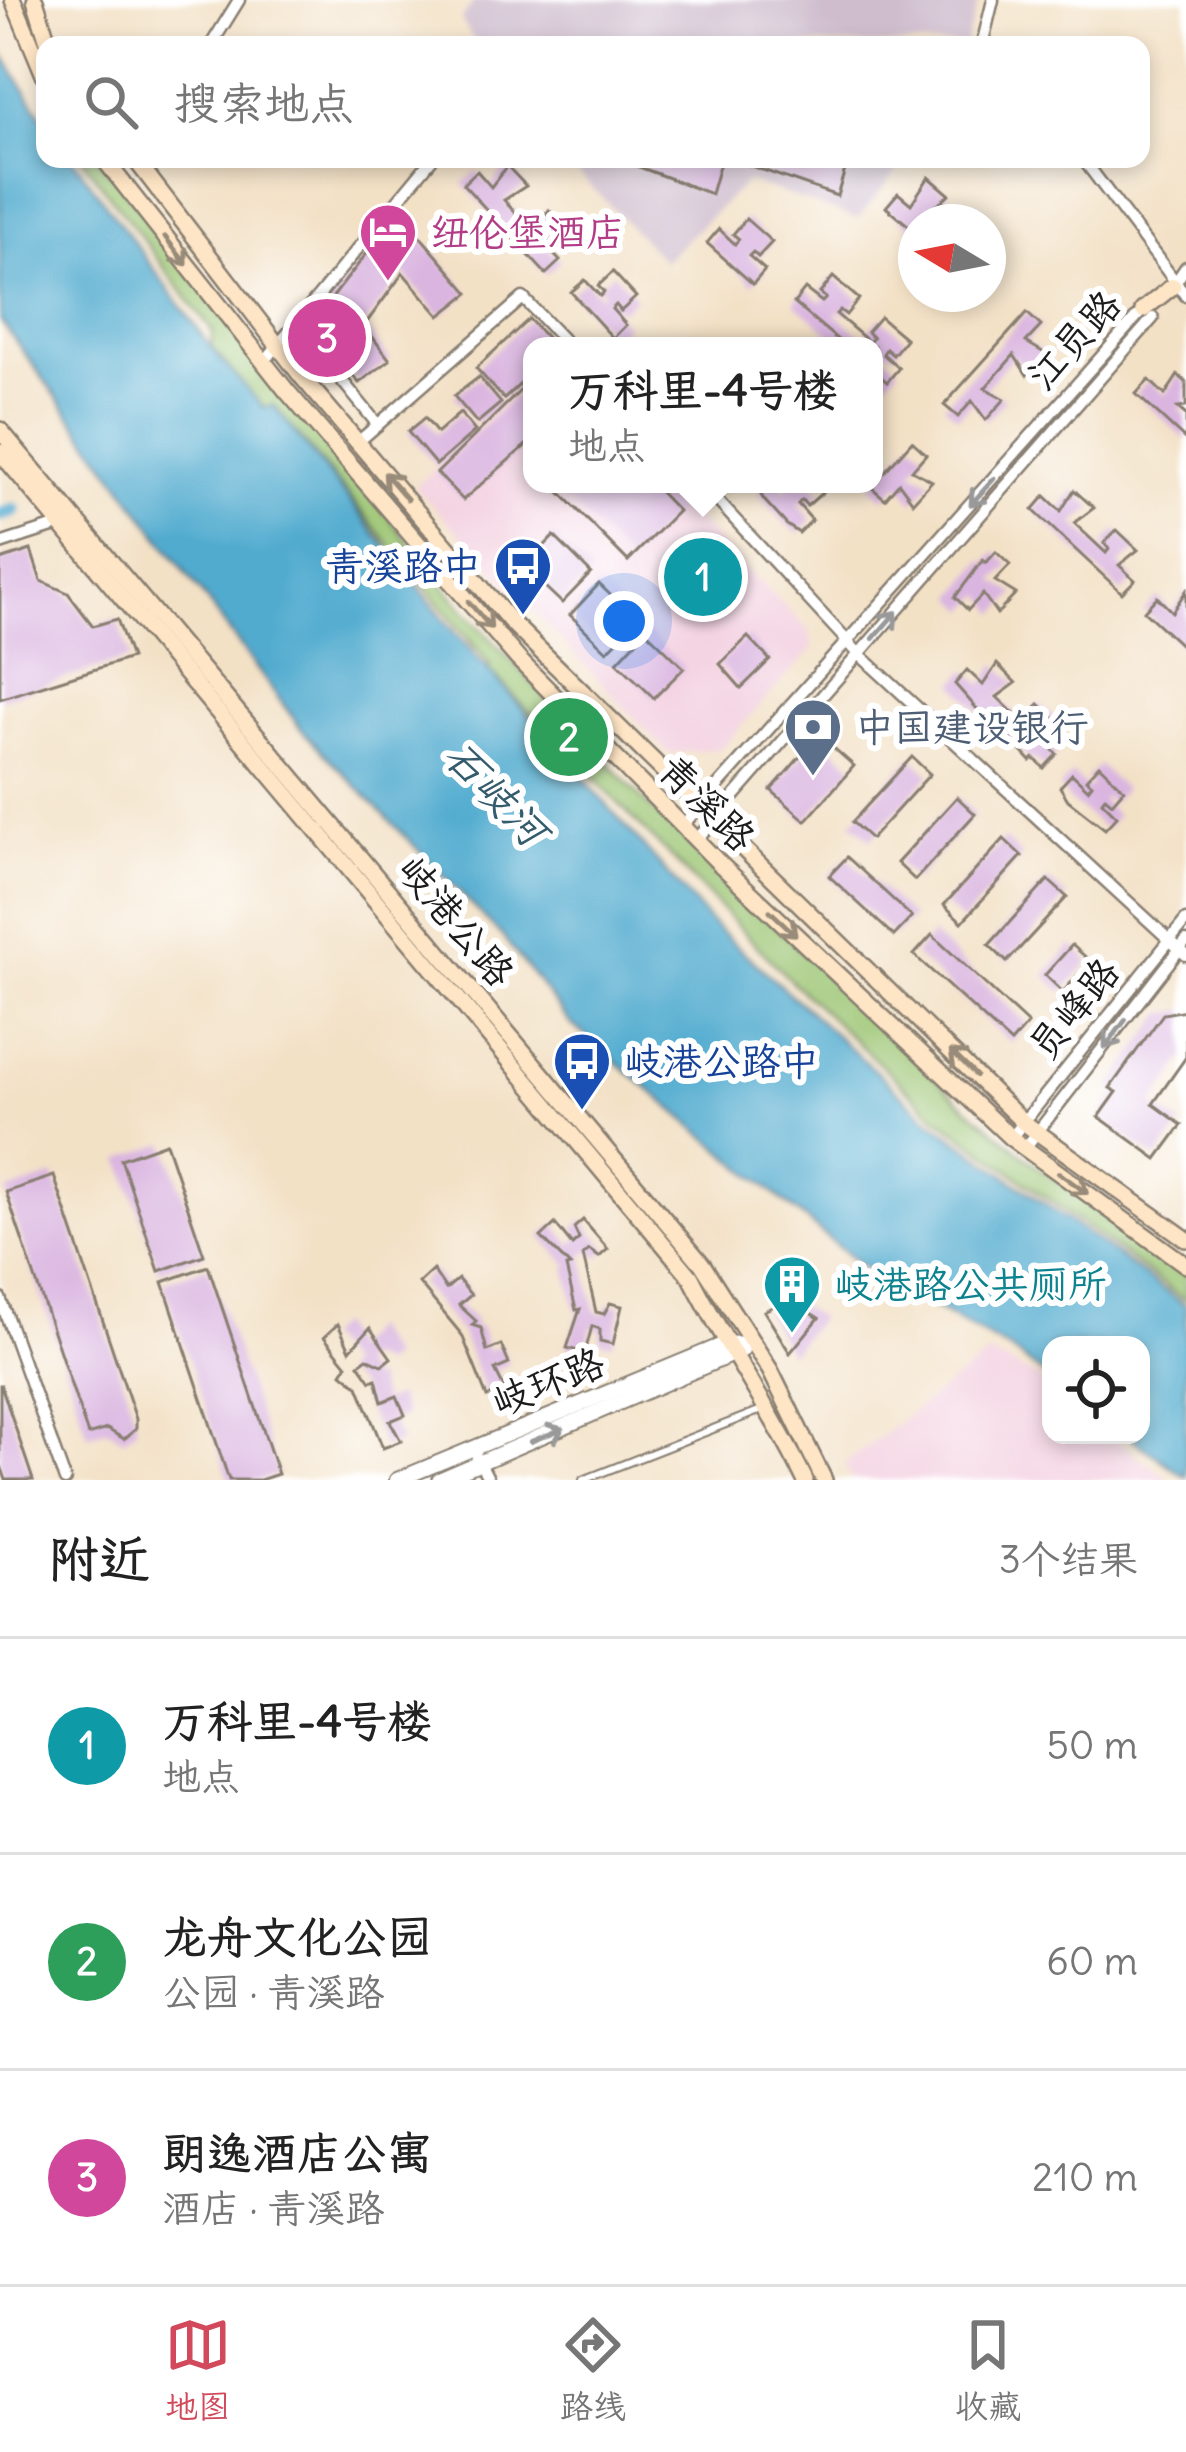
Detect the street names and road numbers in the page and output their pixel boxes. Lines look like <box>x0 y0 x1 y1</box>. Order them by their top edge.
street label: 江员路 <box>1017 280 1131 400</box>
street label: 青溪路 <box>648 744 766 862</box>
street label: 岐港公路 <box>387 845 525 997</box>
street label: 员峰路 <box>1018 948 1130 1070</box>
street label: 岐环路 <box>485 1337 611 1427</box>

